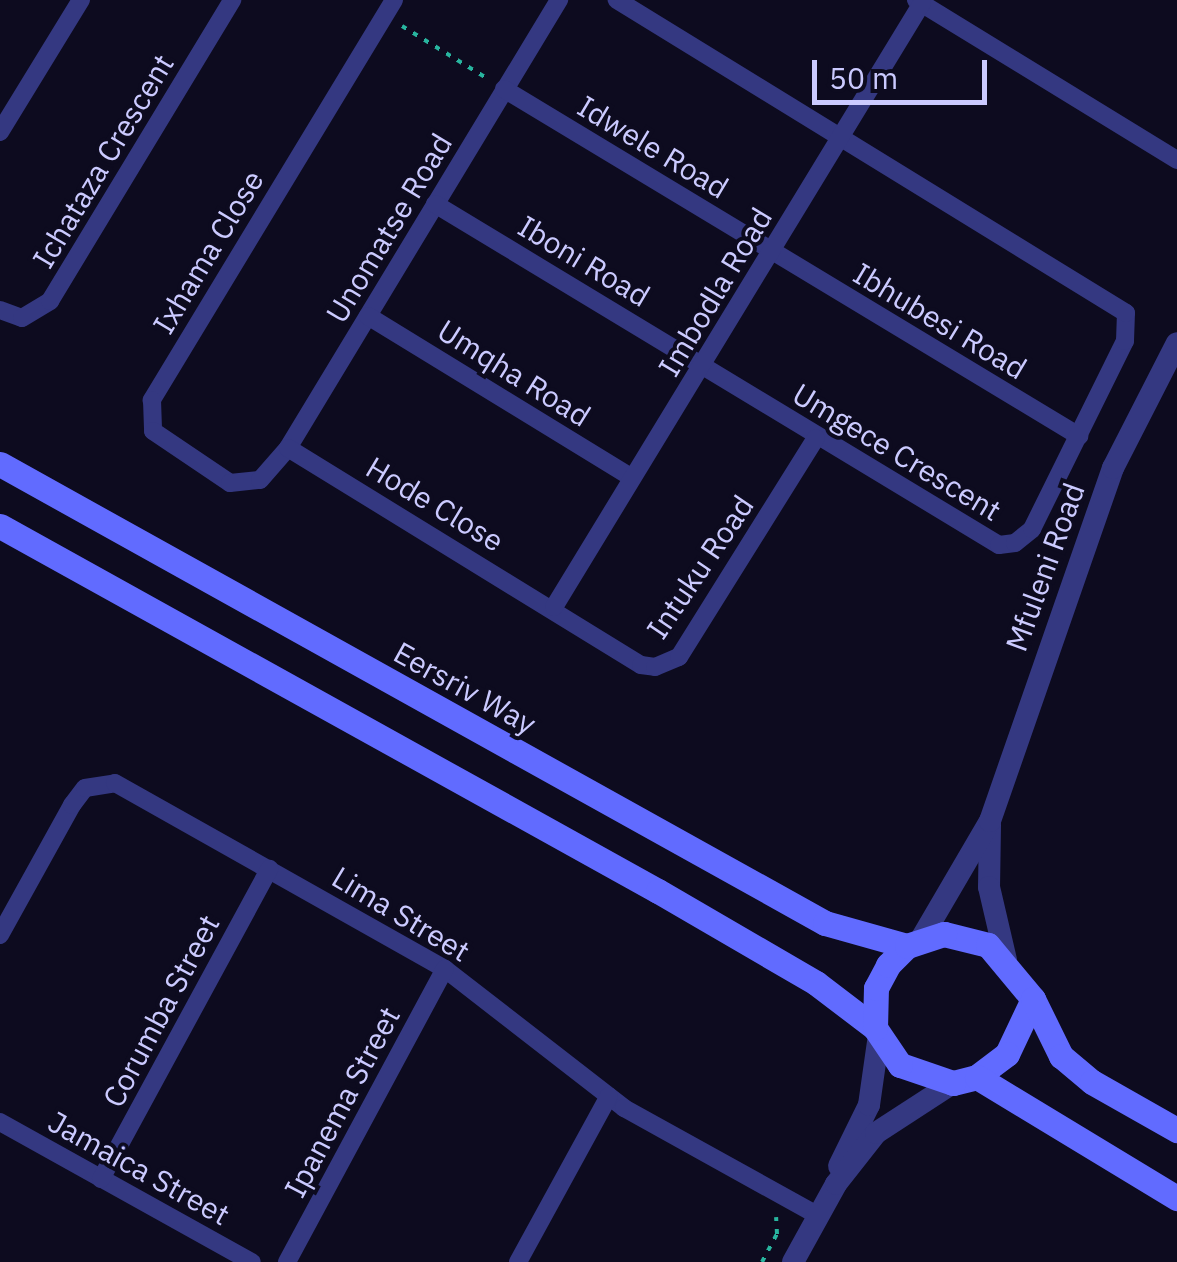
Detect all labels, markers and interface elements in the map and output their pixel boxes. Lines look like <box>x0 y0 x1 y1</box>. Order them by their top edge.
scale bar <box>817 40 992 102</box>
street label: Ichataza Crescent <box>25 48 181 274</box>
text: 50 m <box>829 58 898 97</box>
street label: Idwele Road <box>571 88 735 206</box>
street label: Unomatse Road <box>318 127 460 329</box>
street label: Ixhama Close <box>145 164 271 340</box>
street label: Imbodla Road <box>651 201 779 383</box>
street label: Iboni Road <box>512 208 656 314</box>
street label: Ibhubesi Road <box>847 255 1033 387</box>
street label: Umqha Road <box>431 312 597 434</box>
street label: Umgece Crescent <box>786 376 1008 528</box>
street label: Hode Close <box>360 449 510 559</box>
street label: Mfuleni Road <box>998 478 1092 656</box>
street label: Intuku Road <box>639 488 761 646</box>
street label: Eersriv Way <box>388 634 542 742</box>
street label: Lima Street <box>326 859 476 969</box>
street label: Corumba Street <box>95 909 227 1113</box>
street label: Ipanema Street <box>277 1001 407 1203</box>
street label: Jamaica Street <box>42 1103 236 1233</box>

